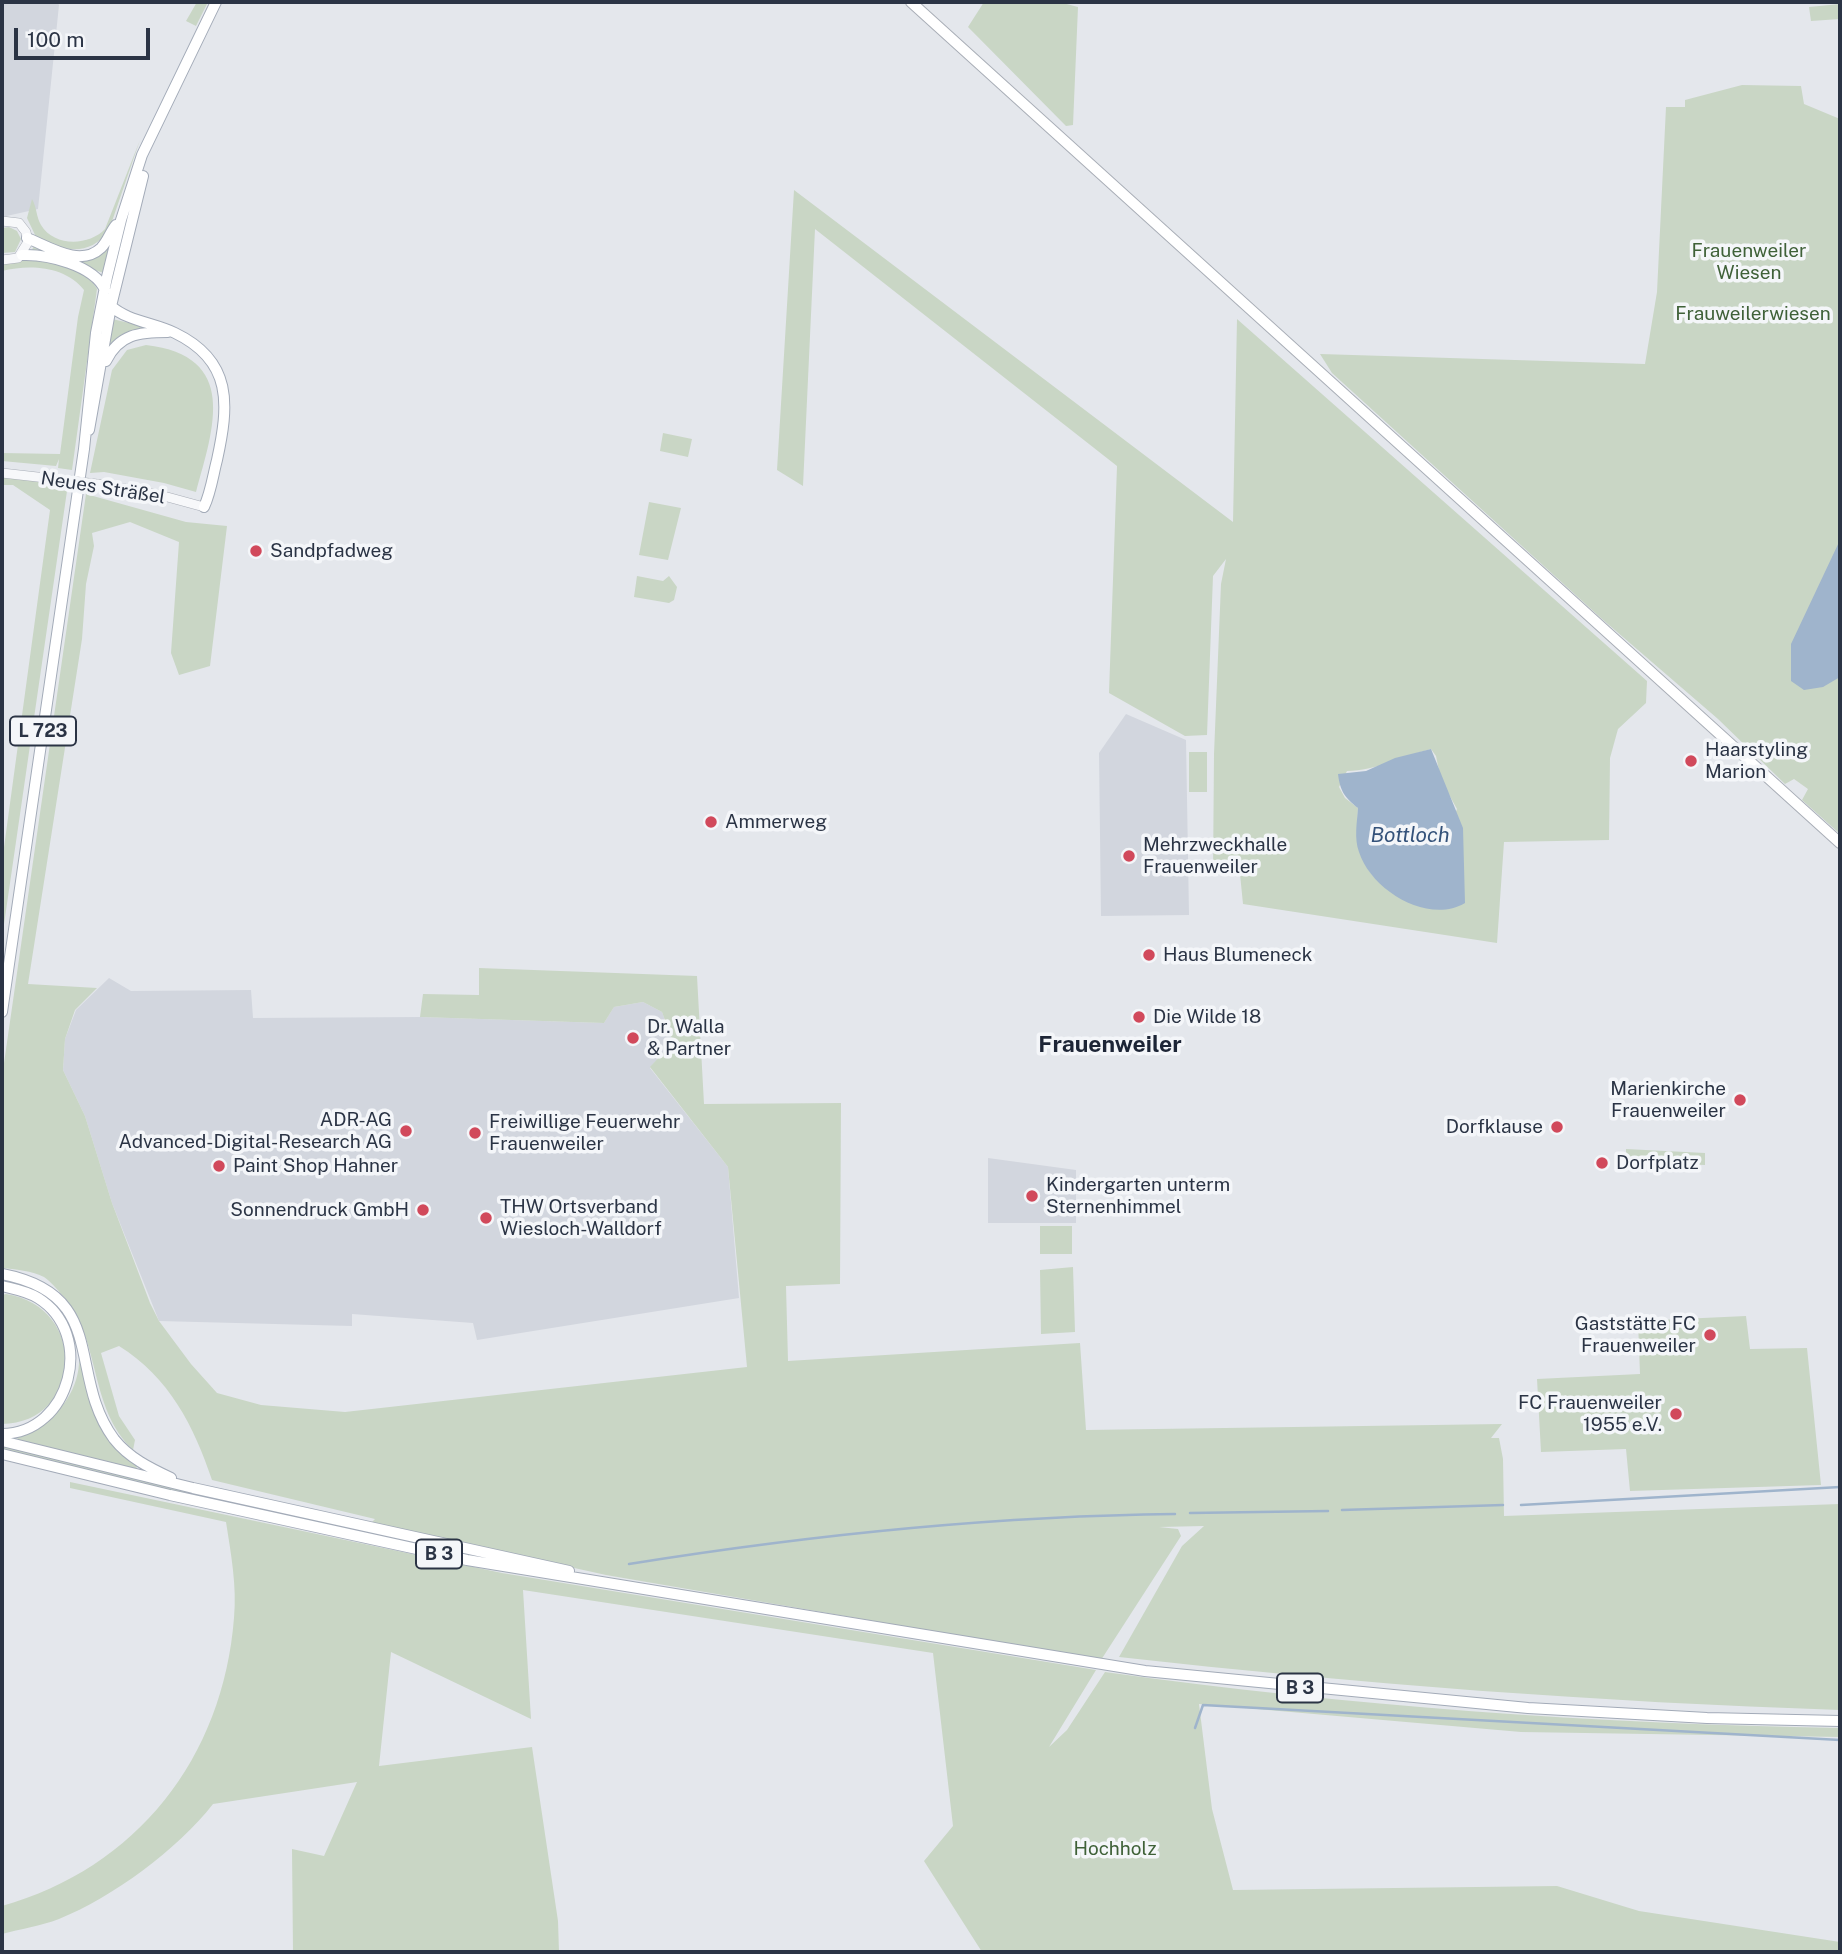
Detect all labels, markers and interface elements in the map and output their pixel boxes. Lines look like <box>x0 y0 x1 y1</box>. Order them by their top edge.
scale bar <box>18 14 154 58</box>
text: 100 m <box>27 27 84 52</box>
park label: Frauenweiler Wiesen <box>1691 240 1807 284</box>
park label: Frauweilerwiesen <box>1675 303 1831 325</box>
street label: Neues Sträßel <box>39 467 167 509</box>
place label: Sandpfadweg <box>270 540 393 562</box>
marker: Sandpfadweg <box>248 543 264 559</box>
road number: L 723 <box>10 716 76 746</box>
place label: Haarstyling Marion <box>1705 739 1808 783</box>
marker: Haarstyling Marion <box>1683 753 1699 769</box>
place label: Ammerweg <box>725 811 827 833</box>
marker: Ammerweg <box>703 814 719 830</box>
water label: Bottloch <box>1370 823 1450 849</box>
place label: Mehrzweckhalle Frauenweiler <box>1143 834 1287 878</box>
marker: Mehrzweckhalle Frauenweiler <box>1121 848 1137 864</box>
place label: Haus Blumeneck <box>1163 944 1312 966</box>
marker: Haus Blumeneck <box>1141 947 1157 963</box>
place label: Die Wilde 18 <box>1153 1006 1261 1028</box>
marker: Die Wilde 18 <box>1131 1009 1147 1025</box>
place label: Dr. Walla & Partner <box>647 1016 731 1060</box>
marker: Dr. Walla & Partner <box>625 1030 641 1046</box>
district label: Frauenweiler <box>1038 1031 1182 1059</box>
place label: Marienkirche Frauenweiler <box>1610 1078 1726 1122</box>
marker: Marienkirche Frauenweiler <box>1732 1092 1748 1108</box>
place label: ADR-AG Advanced-Digital-Research AG <box>118 1109 392 1153</box>
place label: Freiwillige Feuerwehr Frauenweiler <box>489 1111 680 1155</box>
place label: Dorfklause <box>1446 1116 1543 1138</box>
marker: Dorfklause <box>1549 1119 1565 1135</box>
marker: ADR-AG Advanced-Digital-Research AG <box>398 1123 414 1139</box>
marker: Freiwillige Feuerwehr Frauenweiler <box>467 1125 483 1141</box>
place label: Dorfplatz <box>1616 1152 1699 1174</box>
place label: Paint Shop Hahner <box>233 1155 398 1177</box>
marker: Dorfplatz <box>1594 1155 1610 1171</box>
marker: Paint Shop Hahner <box>211 1158 227 1174</box>
place label: Kindergarten unterm Sternenhimmel <box>1046 1174 1230 1218</box>
marker: Kindergarten unterm Sternenhimmel <box>1024 1188 1040 1204</box>
place label: THW Ortsverband Wiesloch-Walldorf <box>500 1196 662 1240</box>
place label: Sonnendruck GmbH <box>230 1199 409 1221</box>
marker: Sonnendruck GmbH <box>415 1202 431 1218</box>
marker: THW Ortsverband Wiesloch-Walldorf <box>478 1210 494 1226</box>
place label: Gaststätte FC Frauenweiler <box>1575 1313 1696 1357</box>
marker: Gaststätte FC Frauenweiler <box>1702 1327 1718 1343</box>
place label: FC Frauenweiler 1955 e.V. <box>1518 1392 1662 1436</box>
marker: FC Frauenweiler 1955 e.V. <box>1668 1406 1684 1422</box>
road number: B 3 <box>416 1540 462 1568</box>
road number: B 3 <box>1277 1674 1323 1702</box>
park label: Hochholz <box>1073 1838 1157 1860</box>

